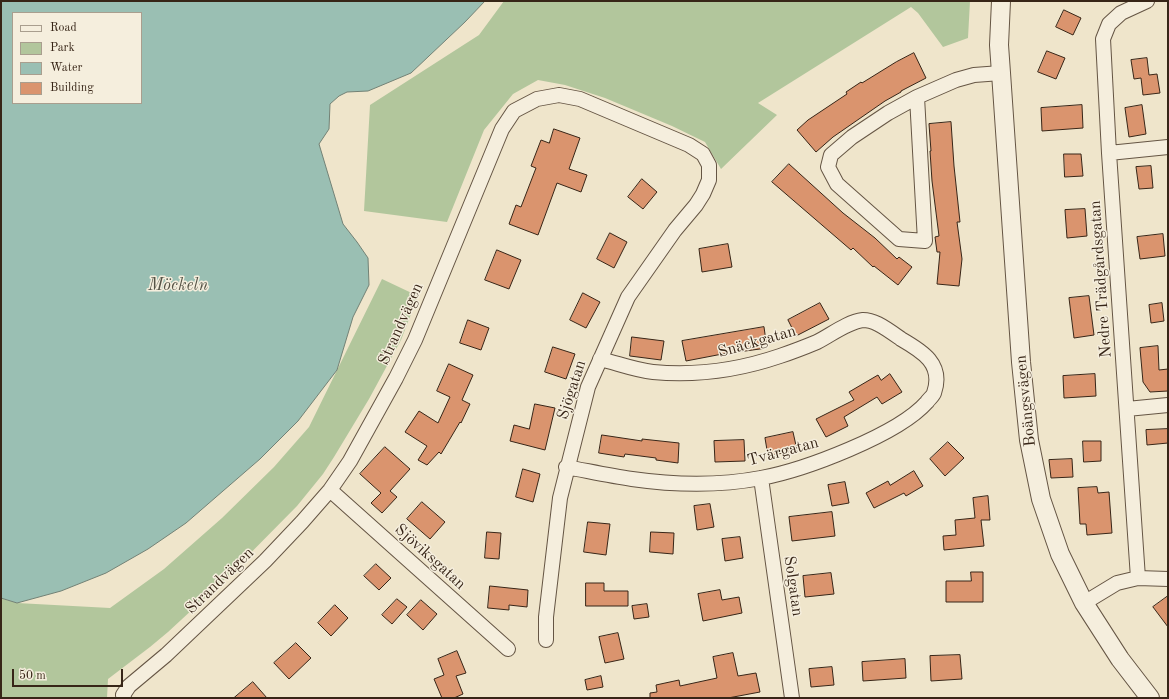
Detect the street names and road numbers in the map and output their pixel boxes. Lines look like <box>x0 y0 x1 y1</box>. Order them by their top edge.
street label: Nedre Trädgårdsgatan <box>1086 200 1116 358</box>
street label: Strandvägen <box>374 280 428 368</box>
street label: Snäckgatan <box>716 322 798 362</box>
street label: Boängsvägen <box>1012 354 1040 448</box>
street label: Sjögatan <box>553 358 591 422</box>
street label: Tvärgatan <box>745 433 821 471</box>
street label: Sjöviksgatan <box>390 520 470 594</box>
street label: Strandvägen <box>182 544 258 618</box>
street label: Solgatan <box>779 555 807 617</box>

